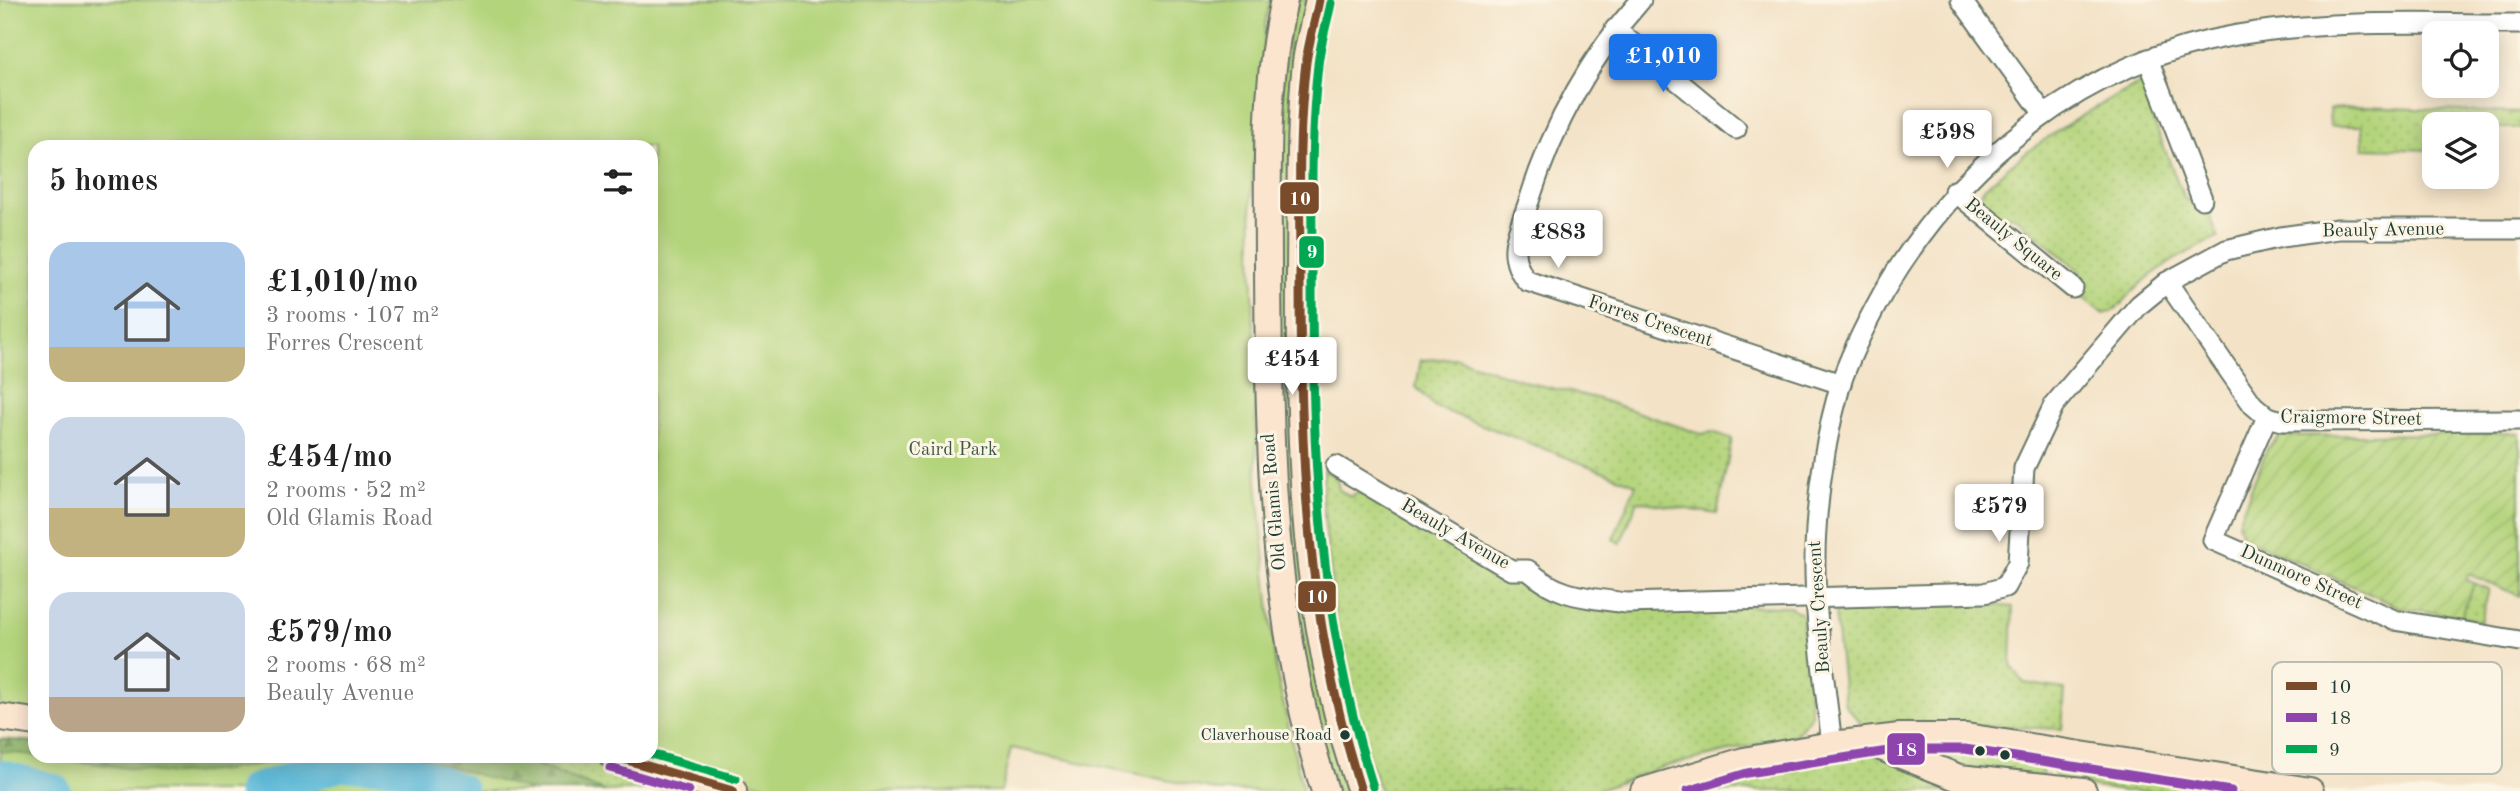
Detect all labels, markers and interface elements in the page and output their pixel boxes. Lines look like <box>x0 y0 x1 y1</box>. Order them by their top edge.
map controls <box>2422 21 2499 189</box>
button: locate <box>2422 21 2499 98</box>
pin: £1,010 <box>1606 34 1720 94</box>
text: £1,010 <box>1625 45 1701 68</box>
pin: £598 <box>1906 110 1988 170</box>
button: layers <box>2422 112 2499 189</box>
text: £598 <box>1919 121 1975 144</box>
icon: filters <box>599 163 637 201</box>
text: 5 homes <box>49 167 158 197</box>
line badge: 10 <box>1279 181 1320 215</box>
text: 10 <box>1289 191 1311 210</box>
street label: Beauly Square <box>1961 195 2065 285</box>
pin: £883 <box>1517 210 1599 270</box>
street label: Beauly Avenue <box>2322 220 2444 242</box>
text: £883 <box>1530 221 1586 244</box>
line badge: 9 <box>1298 235 1325 269</box>
text: 9 <box>1306 244 1318 263</box>
text: £1,010/mo <box>266 268 418 298</box>
icon: home <box>105 270 189 354</box>
street label: Forres Crescent <box>1585 293 1715 351</box>
text: 3 rooms · 107 m² <box>266 304 439 327</box>
text: Forres Crescent <box>266 332 424 355</box>
pin: £454 <box>1251 338 1333 397</box>
text: £454 <box>1264 348 1320 371</box>
street label: Craigmore Street <box>2280 408 2422 430</box>
street label: Old Glamis Road <box>1260 432 1290 572</box>
park label: Caird Park <box>908 441 998 460</box>
text: £454/mo <box>266 443 392 473</box>
icon: home <box>105 445 189 529</box>
text: 2 rooms · 52 m² <box>266 479 426 502</box>
pin: £579 <box>1958 484 2040 544</box>
text: £579 <box>1971 495 2027 518</box>
street label: Beauly Avenue <box>1397 496 1513 574</box>
text: Old Glamis Road <box>266 507 433 530</box>
street label: Beauly Crescent <box>1806 540 1834 674</box>
street label: Dunmore Street <box>2237 542 2365 614</box>
line badge: 10 <box>1297 580 1337 613</box>
text: 10 <box>1306 589 1328 608</box>
text: £579/mo <box>266 618 392 648</box>
icon: home <box>105 620 189 704</box>
text: 2 rooms · 68 m² <box>266 654 426 677</box>
legend <box>2272 662 2502 774</box>
text: 10 <box>2329 679 2351 698</box>
text: Beauly Avenue <box>266 682 414 705</box>
text: 18 <box>2329 710 2351 729</box>
place label: Claverhouse Road <box>1201 727 1332 744</box>
marker: Claverhouse Road <box>1338 728 1352 742</box>
line badge: 18 <box>1886 732 1926 766</box>
text: 18 <box>1895 742 1917 761</box>
text: 9 <box>2329 742 2340 761</box>
unlabelled marker <box>1973 744 1987 758</box>
unlabelled marker <box>1998 748 2012 762</box>

